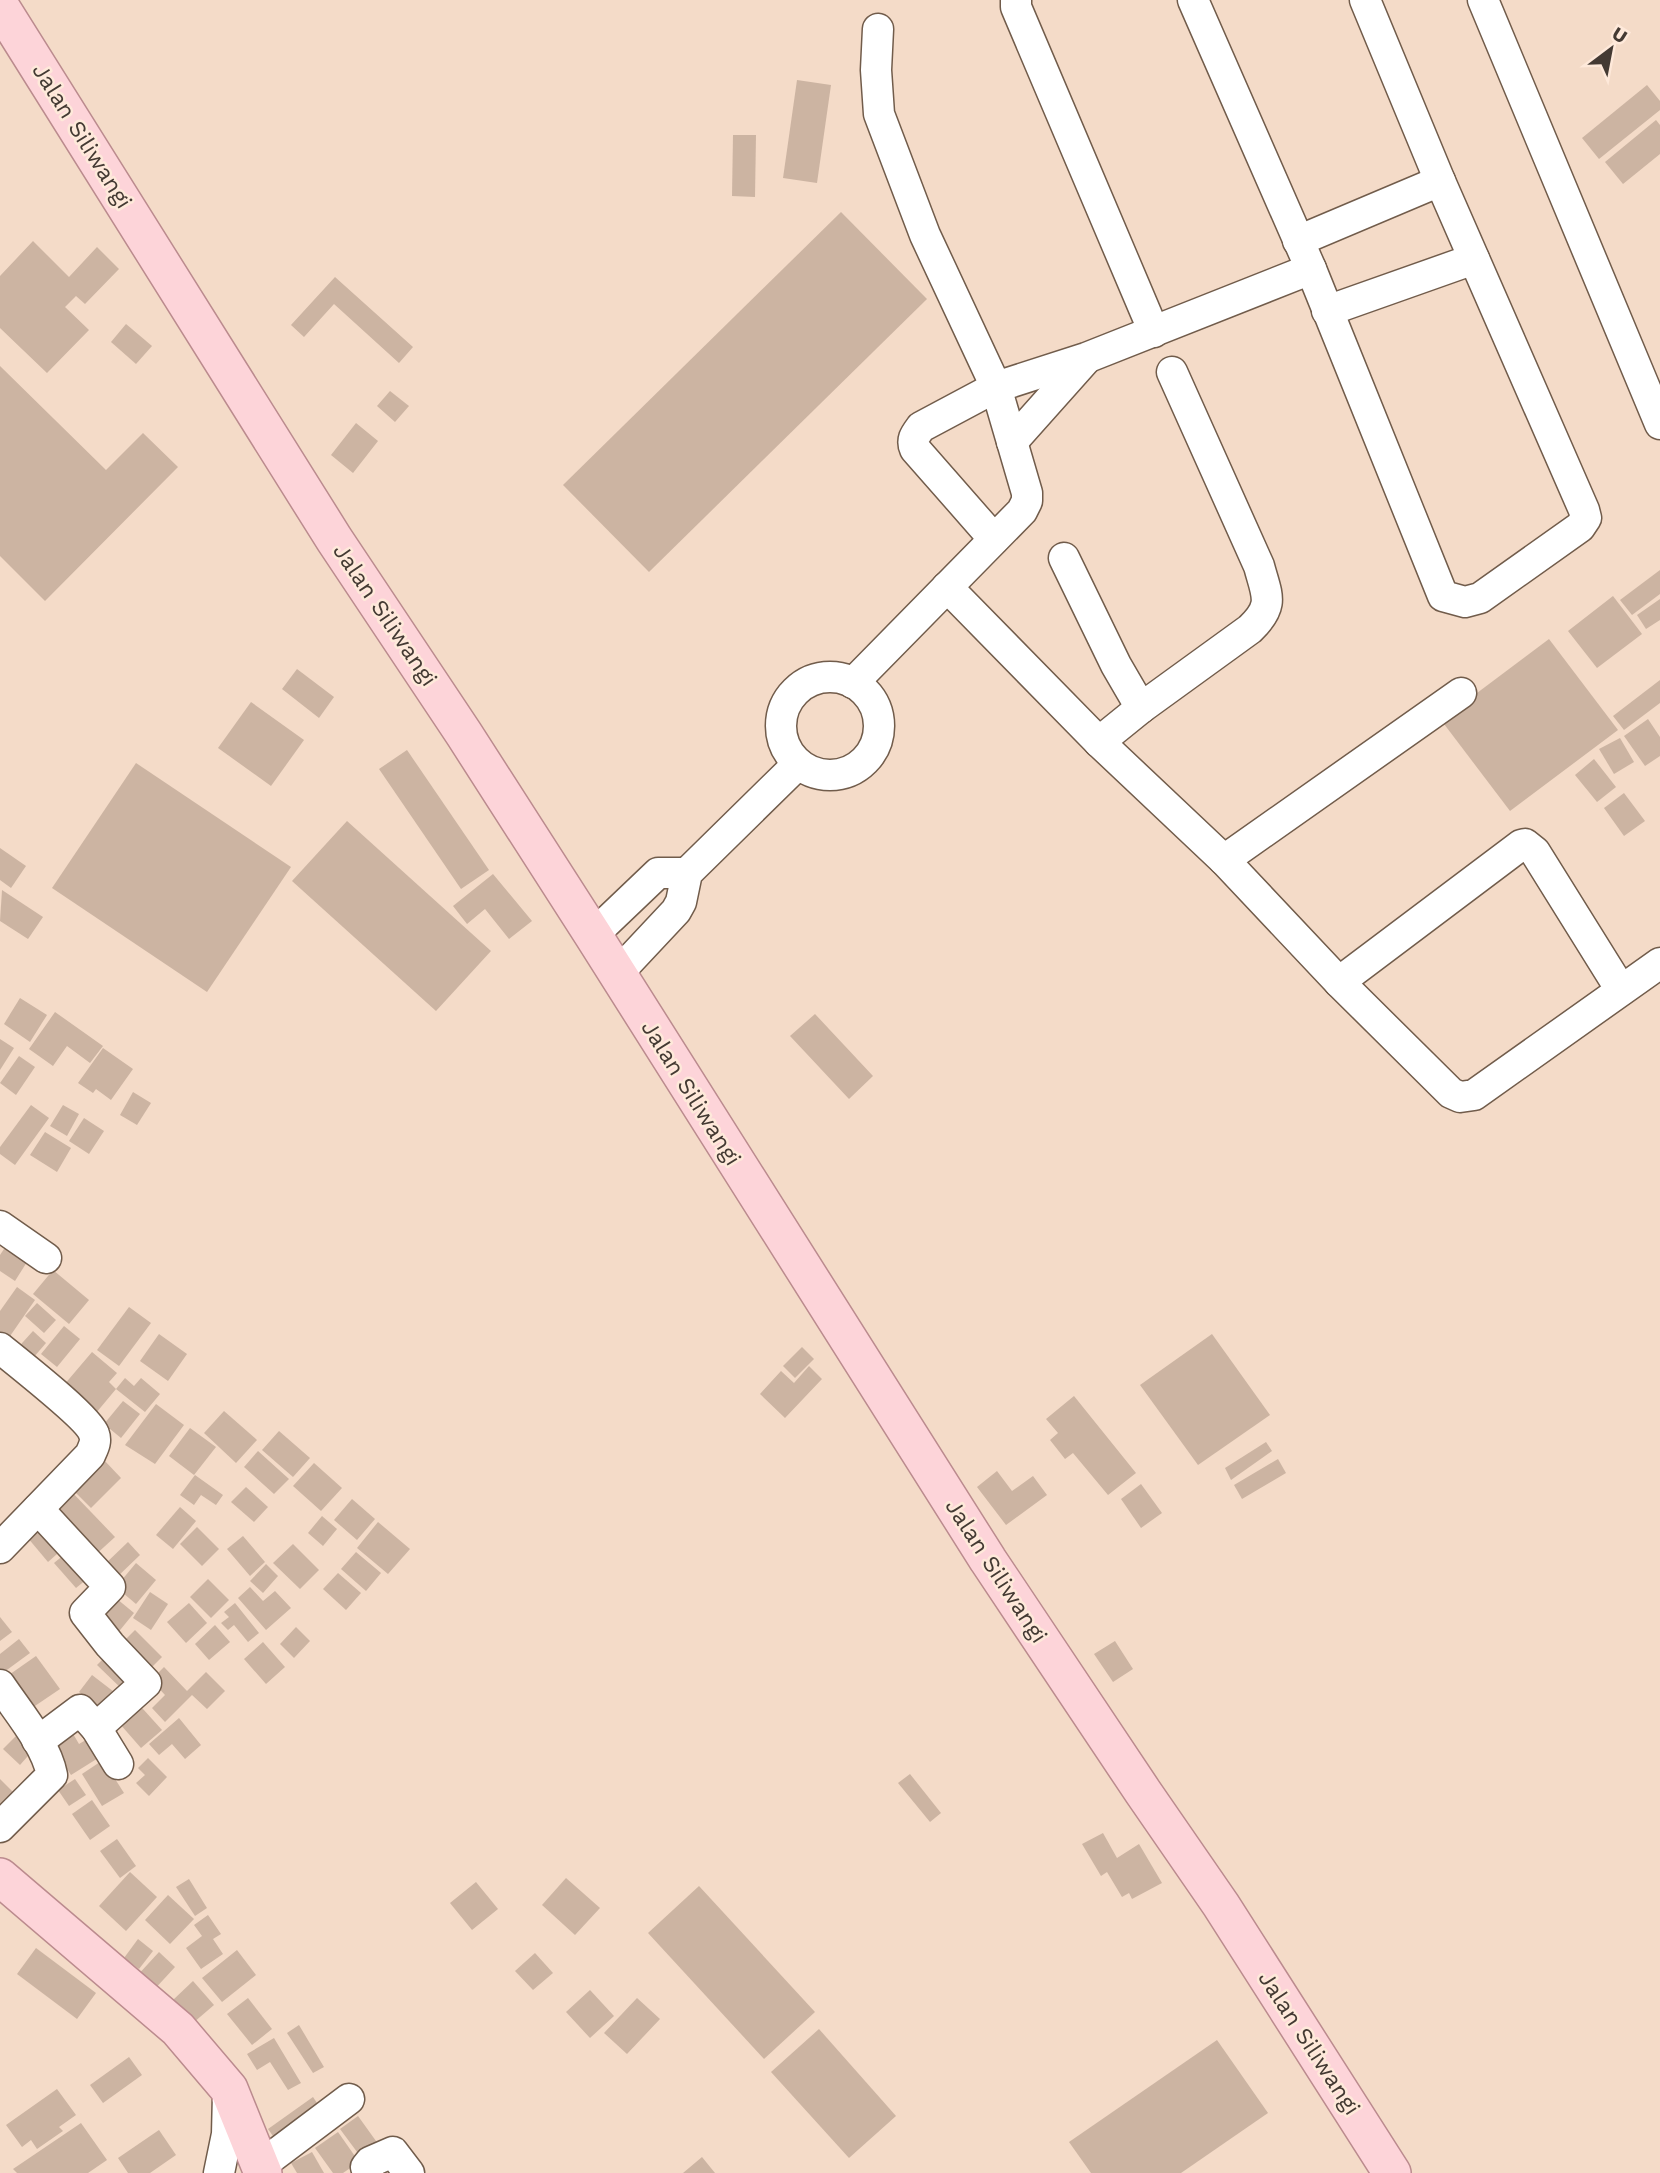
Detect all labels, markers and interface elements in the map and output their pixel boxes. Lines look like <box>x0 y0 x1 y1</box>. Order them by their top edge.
north arrow <box>1576 14 1646 84</box>
text: U <box>1608 22 1632 48</box>
street label: Jalan Siliwangi <box>27 58 137 214</box>
street label: Jalan Siliwangi <box>327 539 443 691</box>
street label: Jalan Siliwangi <box>636 1015 746 1171</box>
street label: Jalan Siliwangi <box>939 1494 1053 1648</box>
street label: Jalan Siliwangi <box>1252 1966 1366 2120</box>

